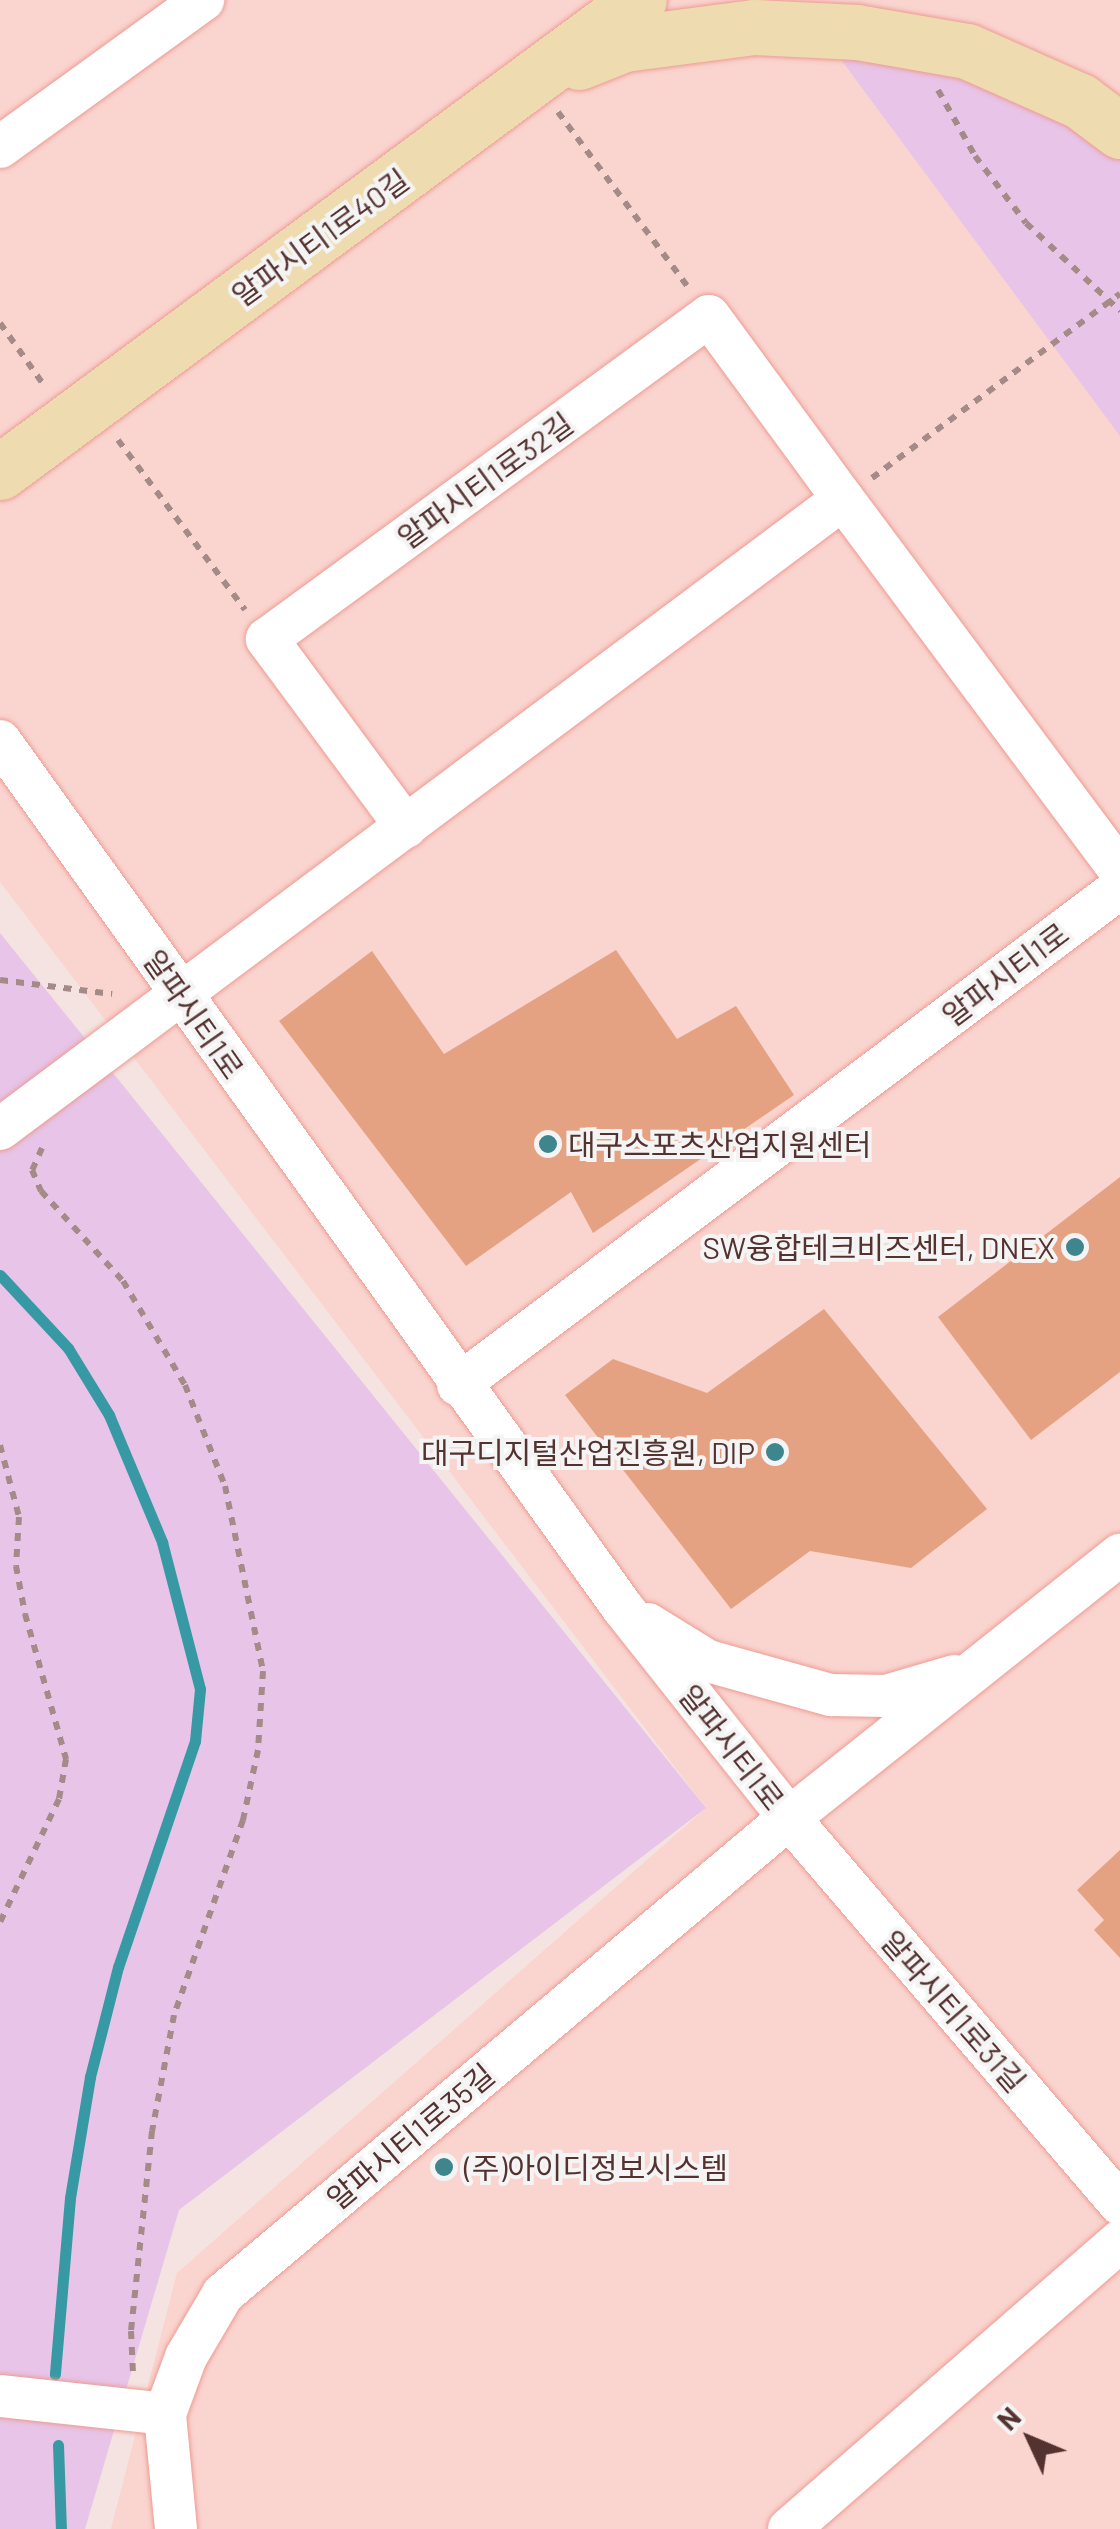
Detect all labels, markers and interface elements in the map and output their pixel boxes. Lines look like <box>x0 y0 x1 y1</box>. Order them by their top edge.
street label: 알파시티1로40길 <box>225 161 415 313</box>
street label: 알파시티1로32길 <box>390 404 580 556</box>
street label: 알파시티1로 <box>935 915 1075 1033</box>
street label: 알파시티1로 <box>137 943 251 1085</box>
place label: 대구스포츠산업지원센터 <box>568 1126 872 1162</box>
marker: 대구스포츠산업지원센터 <box>537 1133 559 1155</box>
place label: SW융합테크비즈센터, DNEX <box>702 1229 1055 1265</box>
marker: SW융합테크비즈센터, DNEX <box>1064 1236 1086 1258</box>
place label: 대구디지털산업진흥원, DIP <box>421 1434 755 1470</box>
marker: 대구디지털산업진흥원, DIP <box>764 1441 786 1463</box>
street label: 알파시티1로 <box>672 1677 792 1817</box>
street label: 알파시티1로31길 <box>874 1923 1034 2099</box>
street label: 알파시티1로35길 <box>319 2056 501 2216</box>
place label: (주)아이디정보시스템 <box>464 2149 728 2185</box>
marker: (주)아이디정보시스템 <box>433 2156 455 2178</box>
north arrow <box>980 2389 1080 2489</box>
text: N <box>990 2400 1027 2437</box>

